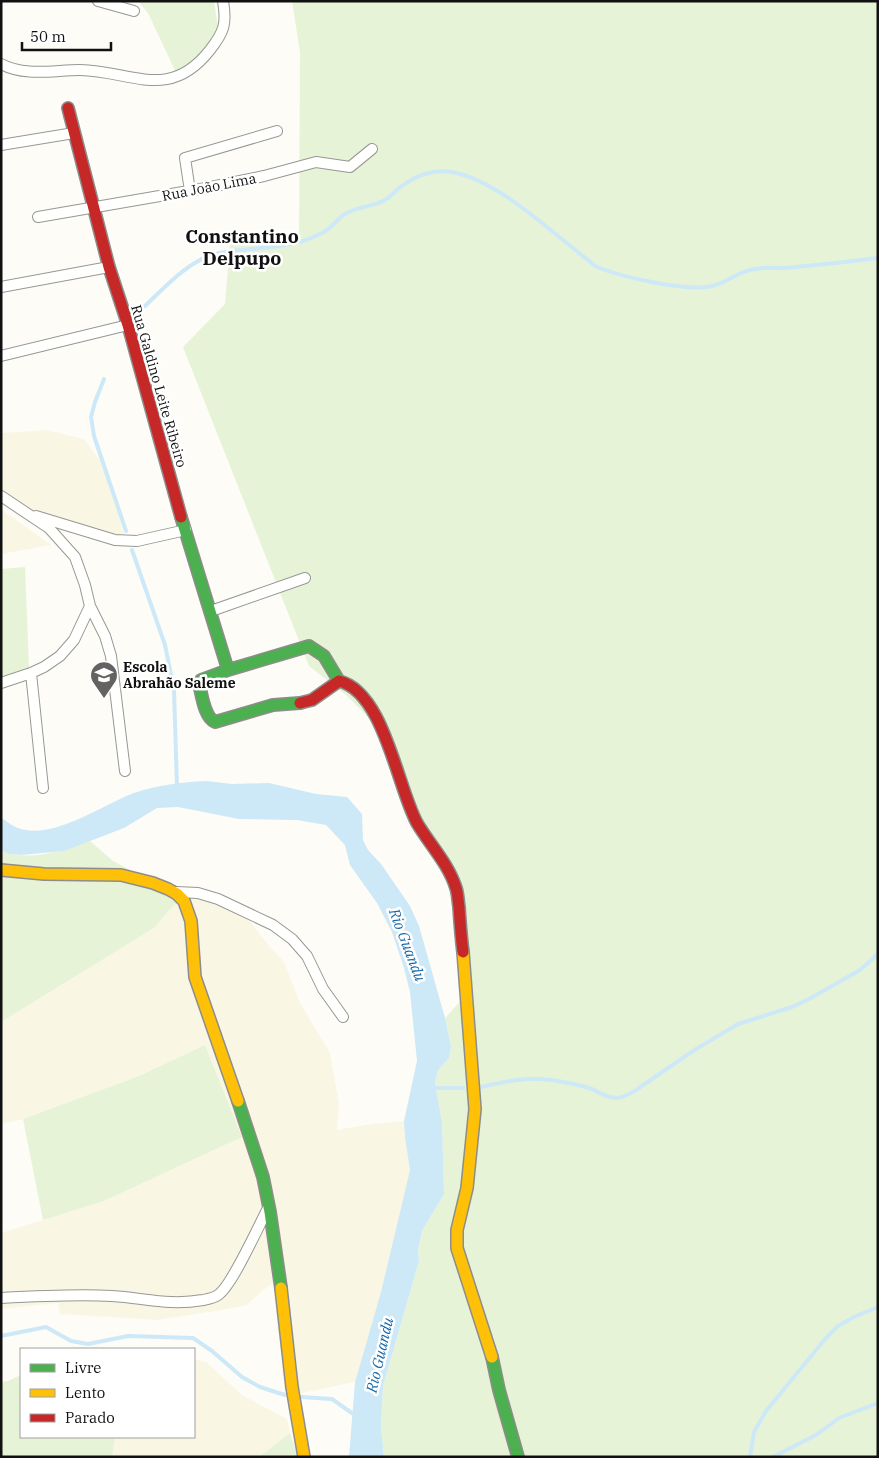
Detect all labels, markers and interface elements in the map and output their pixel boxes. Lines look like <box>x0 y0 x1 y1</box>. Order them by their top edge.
scale bar <box>22 20 111 52</box>
text: 50 m <box>30 27 66 46</box>
street label: Rua João Lima <box>160 169 258 205</box>
district label: Constantino Delpupo <box>185 224 299 270</box>
street label: Rua Galdino Leite Ribeiro <box>127 303 191 469</box>
place label: Escola Abrahão Saleme <box>123 658 236 692</box>
school or university icon: Escola Abrahão Saleme <box>89 660 119 699</box>
water label: Rio Guandu <box>385 905 430 984</box>
water label: Rio Guandu <box>361 1315 397 1395</box>
legend <box>20 1348 195 1438</box>
text: Livre <box>65 1358 101 1377</box>
text: Lento <box>65 1383 105 1402</box>
text: Parado <box>65 1408 115 1427</box>

